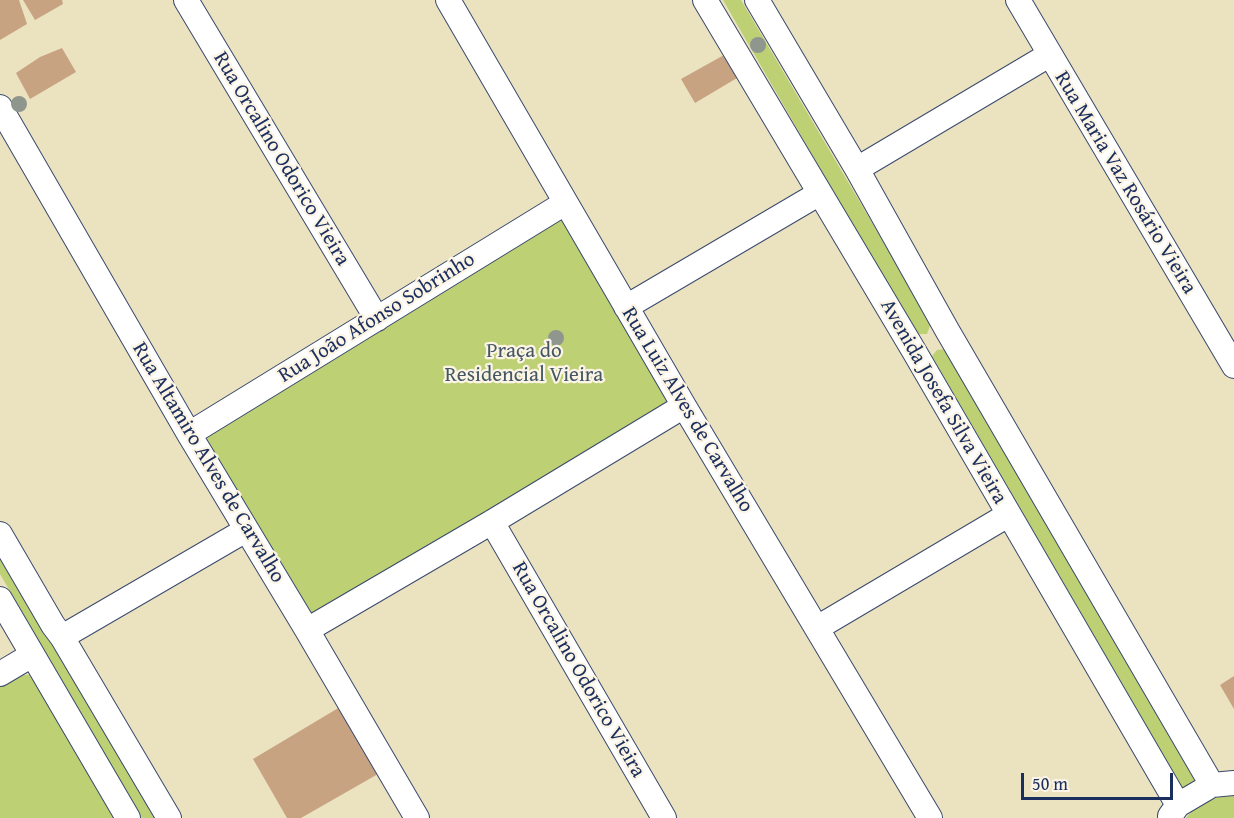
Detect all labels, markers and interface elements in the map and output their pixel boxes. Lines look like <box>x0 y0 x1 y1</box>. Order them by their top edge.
street label: Rua Orcalino Odorico Vieira <box>207 48 355 270</box>
street label: Rua Maria Vaz Rosário Vieira <box>1048 67 1202 299</box>
street label: Rua João Afonso Sobrinho <box>274 247 480 389</box>
street label: Avenida Josefa Silva Vieira <box>874 295 1012 509</box>
street label: Rua Luiz Alves de Carvalho <box>616 303 758 517</box>
street label: Rua Altamiro Alves de Carvalho <box>126 338 290 588</box>
park label: Praça do Residencial Vieira <box>445 339 603 389</box>
street label: Rua Orcalino Odorico Vieira <box>506 558 650 782</box>
scale bar <box>1024 761 1176 799</box>
text: 50 m <box>1032 770 1068 797</box>

